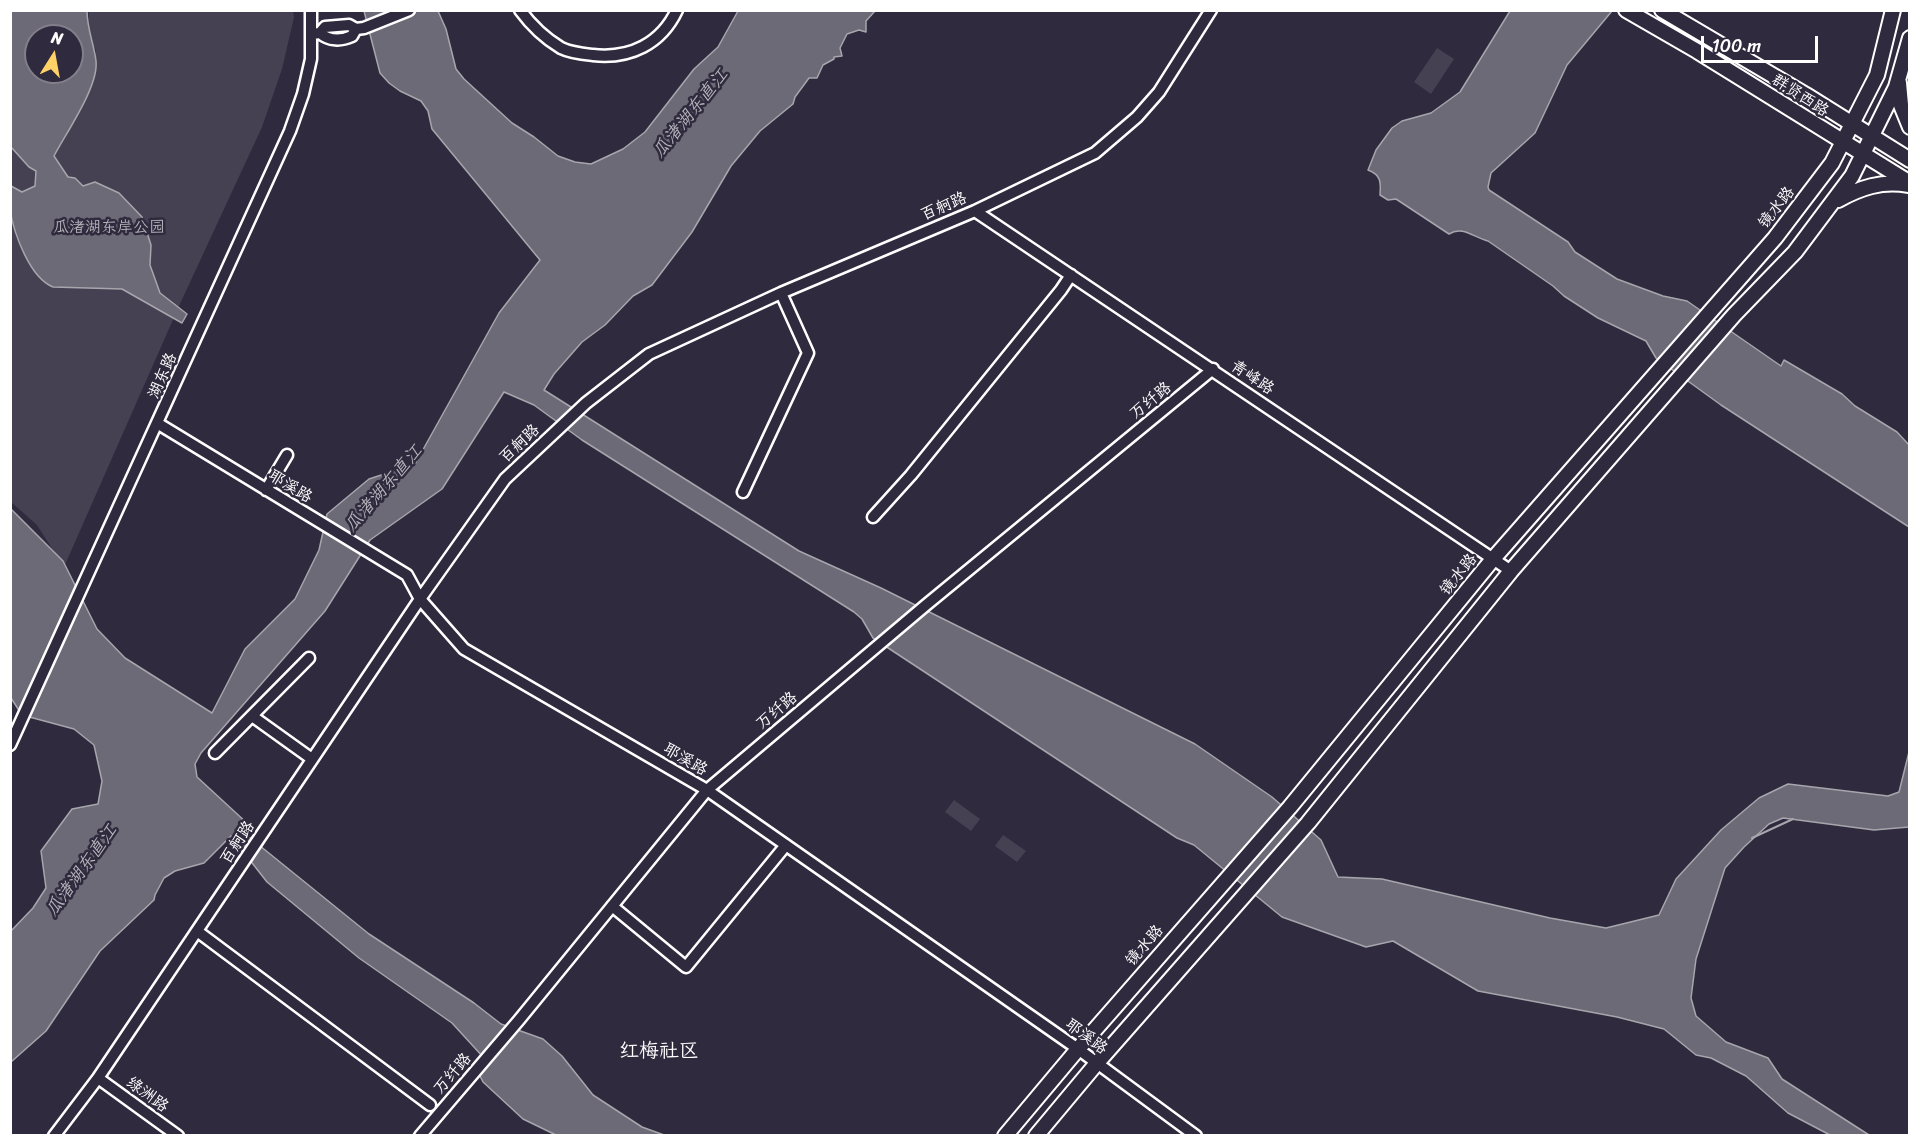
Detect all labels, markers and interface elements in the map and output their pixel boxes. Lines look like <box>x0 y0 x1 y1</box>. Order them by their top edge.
text: N <box>49 23 65 53</box>
north arrow <box>24 24 84 84</box>
scale bar <box>1704 24 1821 62</box>
text: 100 m <box>1712 30 1761 62</box>
water label: 瓜渚湖东直江 <box>649 65 733 163</box>
street label: 群贤西路 <box>1768 71 1832 121</box>
street label: 镜水路 <box>1755 183 1799 233</box>
street label: 百舸路 <box>918 189 970 225</box>
park label: 瓜渚湖东岸公园 <box>53 218 165 238</box>
street label: 湖东路 <box>144 350 182 402</box>
street label: 青峰路 <box>1227 357 1277 399</box>
street label: 万纤路 <box>1126 378 1176 424</box>
street label: 百舸路 <box>496 421 544 467</box>
water label: 瓜渚湖东直江 <box>340 441 428 537</box>
street label: 耶溪路 <box>264 466 316 508</box>
street label: 镜水路 <box>1436 550 1482 600</box>
street label: 万纤路 <box>752 688 802 734</box>
street label: 耶溪路 <box>659 740 711 780</box>
street label: 百舸路 <box>217 818 259 868</box>
water label: 瓜渚湖东直江 <box>42 821 122 921</box>
street label: 镜水路 <box>1122 922 1168 970</box>
street label: 耶溪路 <box>1061 1015 1111 1059</box>
district label: 红梅社区 <box>619 1040 699 1064</box>
street label: 万纤路 <box>430 1050 476 1098</box>
street label: 绿洲路 <box>122 1073 172 1117</box>

